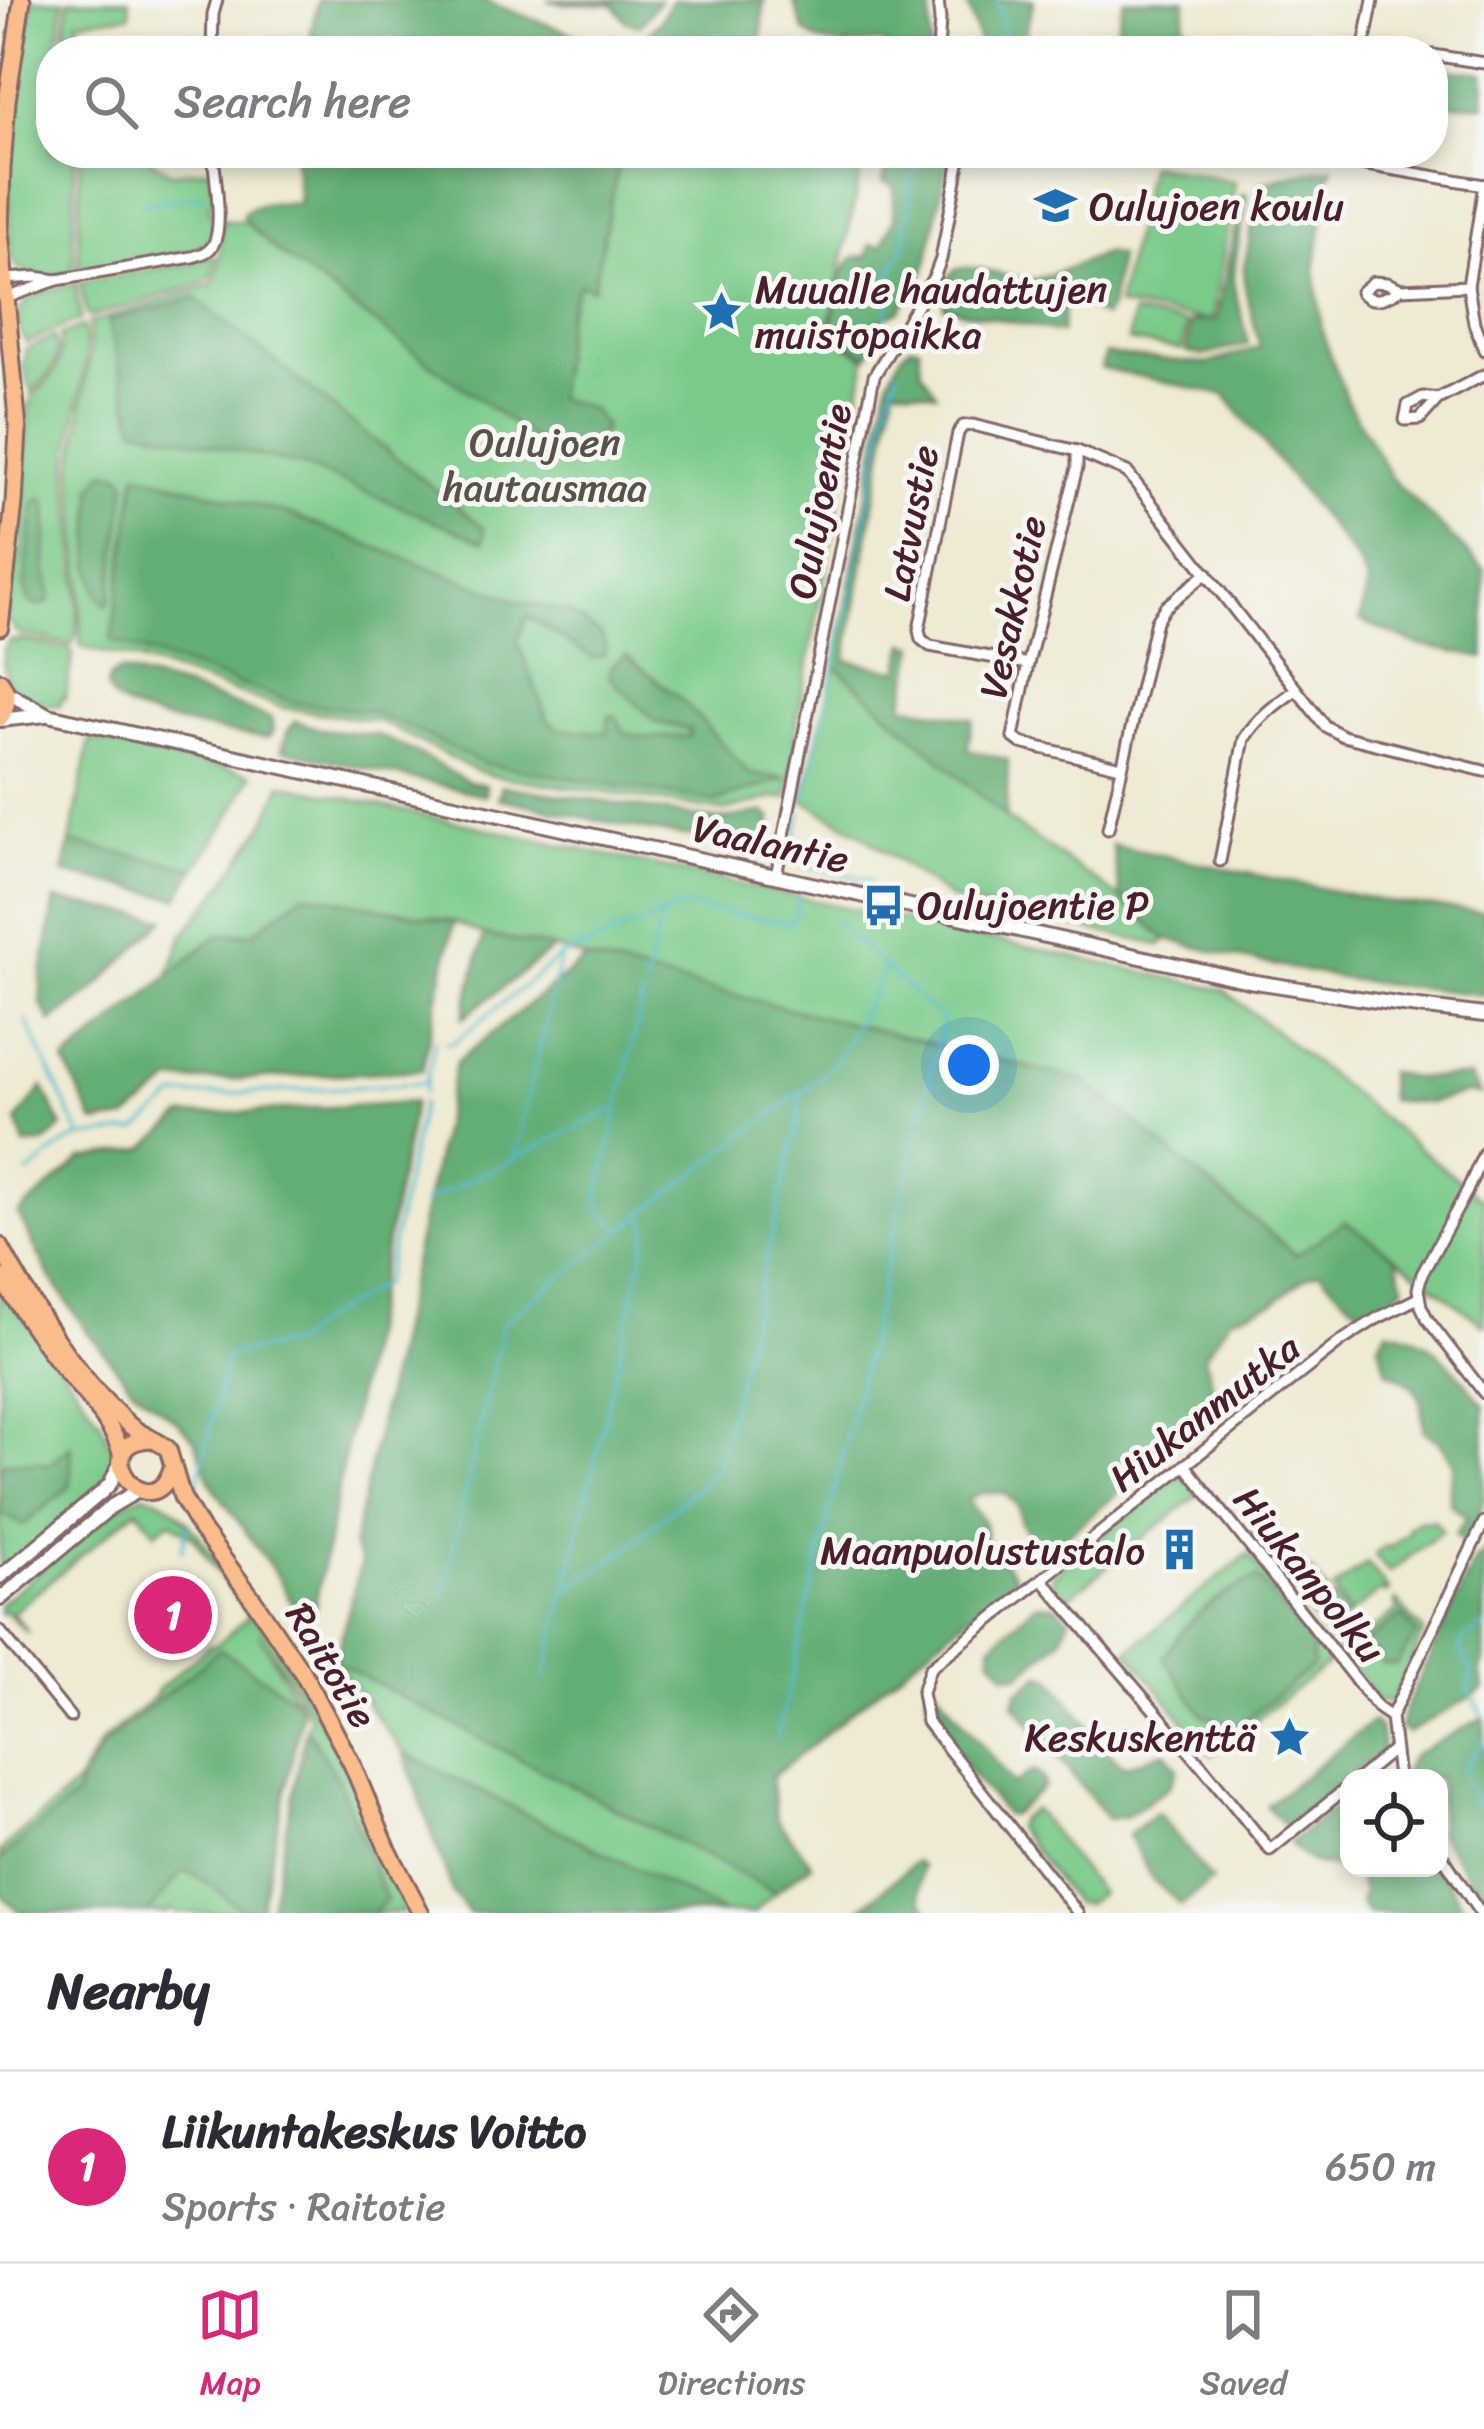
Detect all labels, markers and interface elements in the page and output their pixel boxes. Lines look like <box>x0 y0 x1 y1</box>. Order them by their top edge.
search box <box>36 36 1448 168</box>
text: Search here <box>174 62 411 142</box>
icon: search <box>78 69 144 135</box>
place label: Oulujoen koulu <box>1089 172 1344 241</box>
school or university icon: Oulujoen koulu <box>1032 183 1078 229</box>
place label: Muualle haudattujen muistopaikka <box>755 255 1107 369</box>
place icon: Muualle haudattujen muistopaikka <box>698 288 744 334</box>
street label: Oulujoentie <box>767 397 872 605</box>
park label: Oulujoen hautausmaa <box>442 408 647 522</box>
street label: Latvustie <box>862 439 959 607</box>
street label: Vesakkotie <box>958 509 1067 706</box>
street label: Vaalantie <box>687 793 855 894</box>
place label: Oulujoentie P <box>917 871 1149 940</box>
bus stop icon: Oulujoentie P <box>860 882 906 928</box>
your location <box>939 1035 999 1095</box>
street label: Hiukanmutka <box>1093 1315 1316 1510</box>
street label: Hiukanpolku <box>1216 1470 1404 1679</box>
place label: Maanpuolustustalo <box>820 1516 1145 1585</box>
building icon: Maanpuolustustalo <box>1156 1527 1202 1573</box>
pin: 1 <box>134 1570 212 1660</box>
street label: Raitotie <box>266 1588 397 1742</box>
place label: Keskuskenttä <box>1024 1703 1257 1772</box>
place icon: Keskuskenttä <box>1267 1714 1313 1760</box>
map controls <box>1340 1769 1448 1877</box>
button: locate <box>1340 1769 1448 1877</box>
text: Nearby <box>48 1946 209 2036</box>
text: Liikuntakeskus Voitto <box>162 2092 586 2172</box>
text: 1 <box>79 2132 95 2201</box>
text: 650 m <box>1325 2132 1436 2201</box>
text: Sports · Raitotie <box>162 2172 446 2241</box>
tab: Map <box>197 2282 263 2412</box>
tab: Directions <box>658 2282 805 2412</box>
tab: Saved <box>1200 2282 1287 2412</box>

